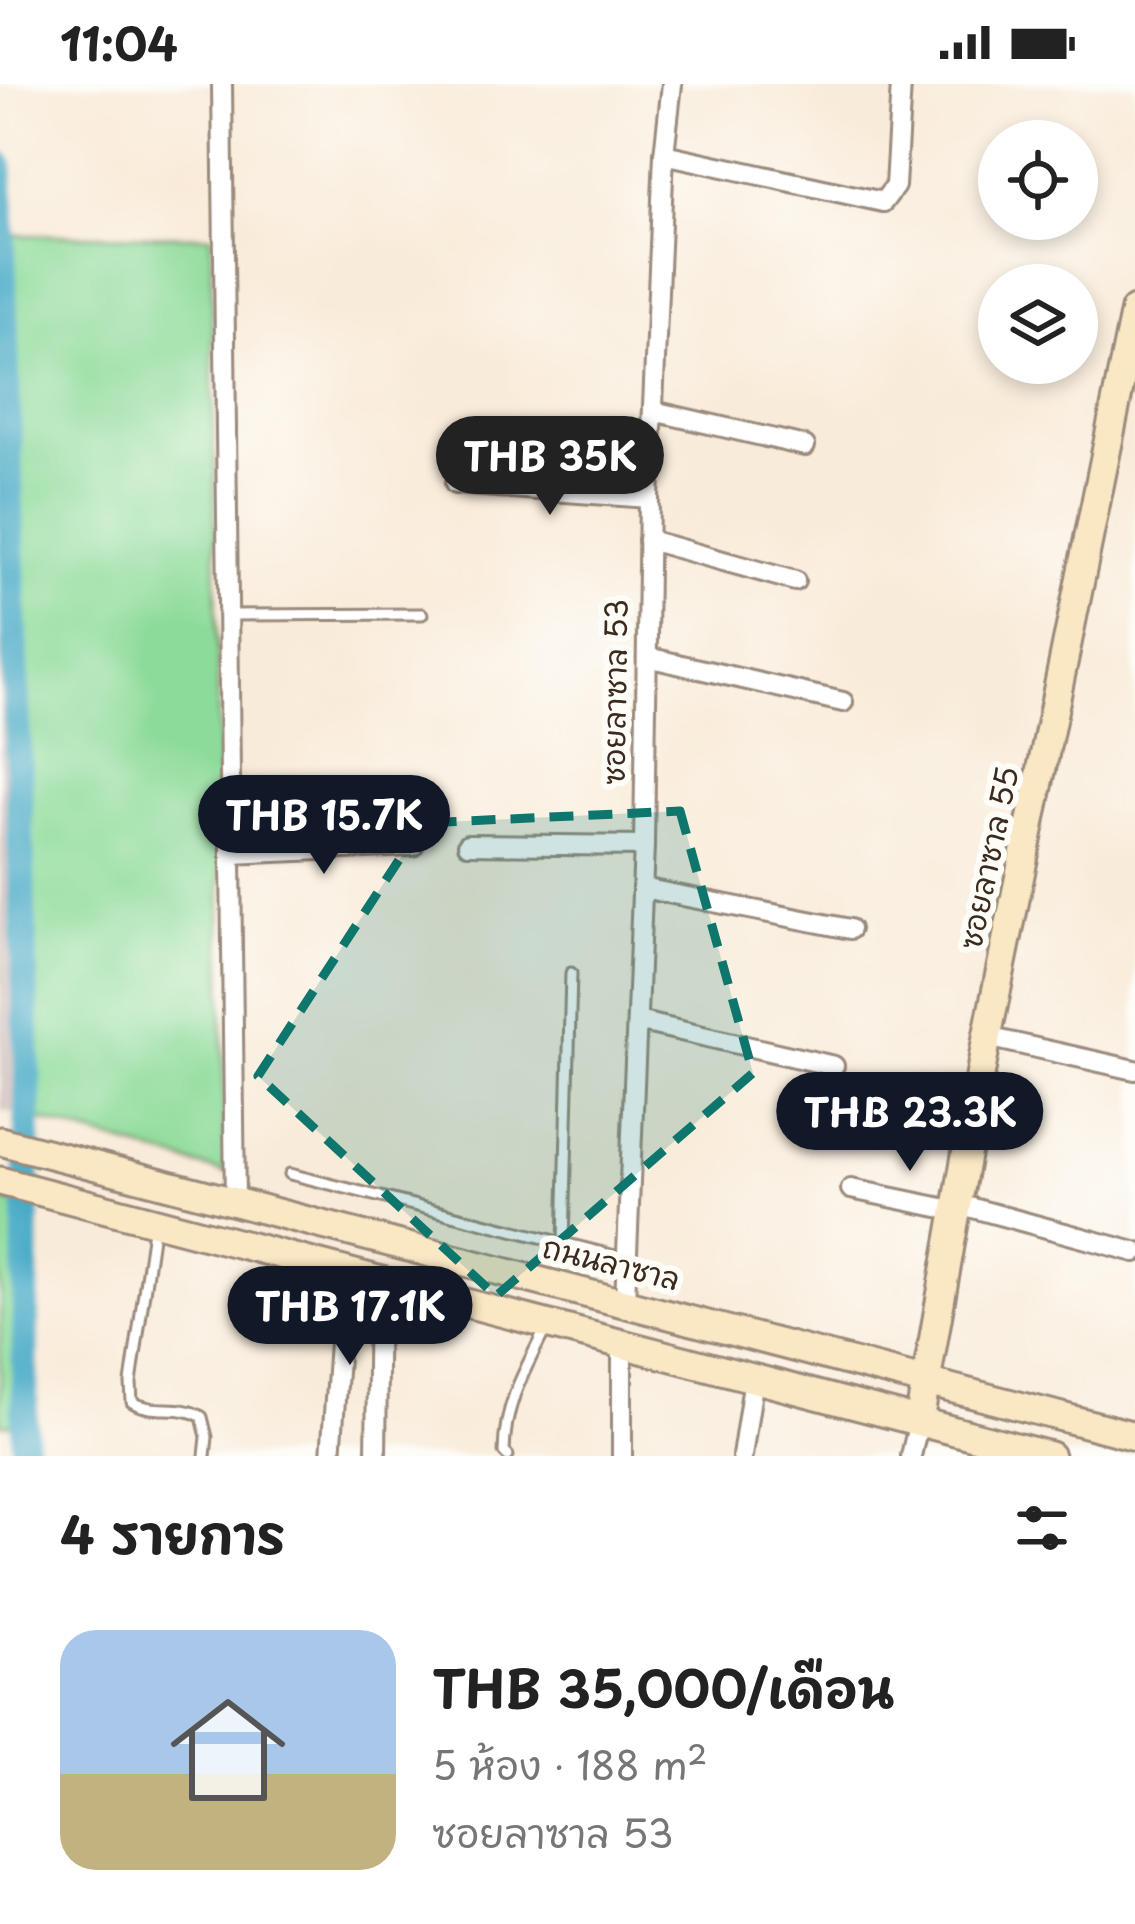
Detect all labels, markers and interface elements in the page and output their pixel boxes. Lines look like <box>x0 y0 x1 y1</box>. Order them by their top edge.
text: 11:04 <box>60 8 178 76</box>
map controls <box>978 120 1098 384</box>
button: locate <box>978 120 1098 240</box>
button: layers <box>978 264 1098 384</box>
pin: THB 35K <box>439 416 661 518</box>
text: THB 35K <box>463 425 637 484</box>
street label: ซอยลาซาล 53 <box>589 599 638 785</box>
street label: ซอยลาซาล 55 <box>946 762 1029 953</box>
pin: THB 15.7K <box>187 775 461 877</box>
text: THB 15.7K <box>225 784 423 843</box>
pin: THB 23.3K <box>773 1072 1047 1174</box>
text: THB 23.3K <box>803 1081 1017 1140</box>
street label: ถนนลาซาล <box>538 1223 685 1300</box>
pin: THB 17.1K <box>213 1266 487 1368</box>
text: THB 17.1K <box>255 1275 446 1334</box>
text: 4 รายการ <box>60 1494 285 1571</box>
icon: filters <box>1009 1495 1075 1561</box>
text: THB 35,000/เดือน <box>432 1648 894 1725</box>
icon: home <box>156 1678 300 1822</box>
text: 5 ห้อง · 188 m² <box>432 1734 708 1793</box>
text: ซอยลาซาล 53 <box>432 1802 673 1861</box>

